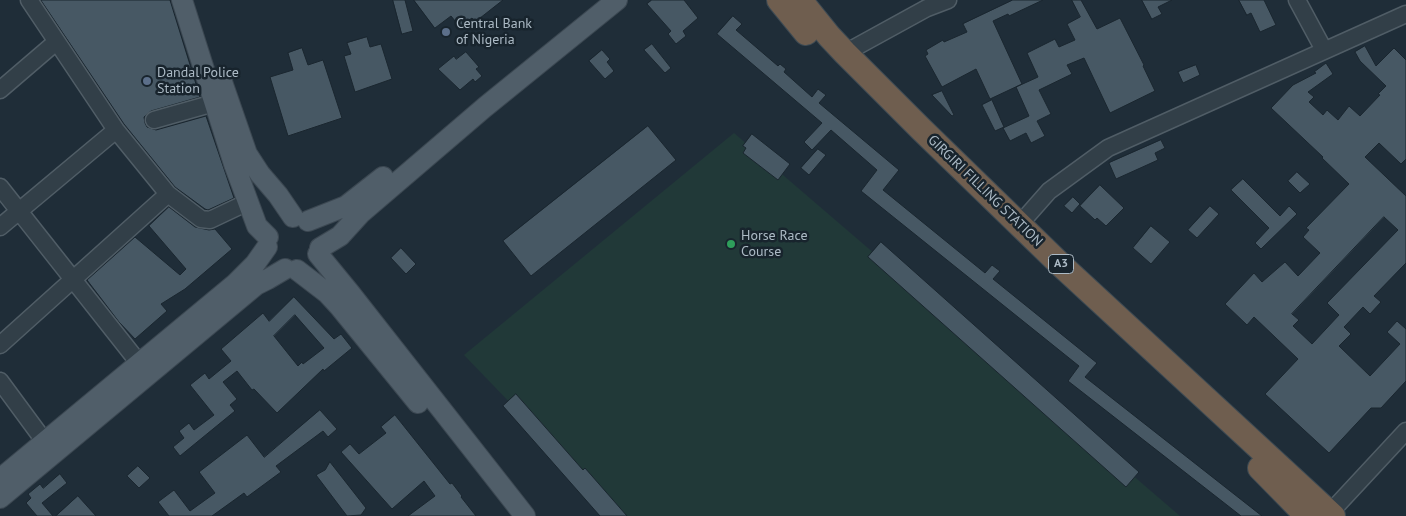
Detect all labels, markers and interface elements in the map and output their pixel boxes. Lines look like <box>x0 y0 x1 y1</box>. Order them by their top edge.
place label: Central Bank of Nigeria <box>456 16 532 48</box>
marker: Central Bank of Nigeria <box>440 26 452 38</box>
place label: Dandal Police Station <box>157 65 239 98</box>
marker: Dandal Police Station <box>141 75 153 87</box>
street label: GIRGIRI FILLING STATION <box>924 132 1046 250</box>
place label: Horse Race Course <box>741 228 808 260</box>
marker: Horse Race Course <box>725 238 737 250</box>
road number: A3 <box>1048 254 1074 274</box>

